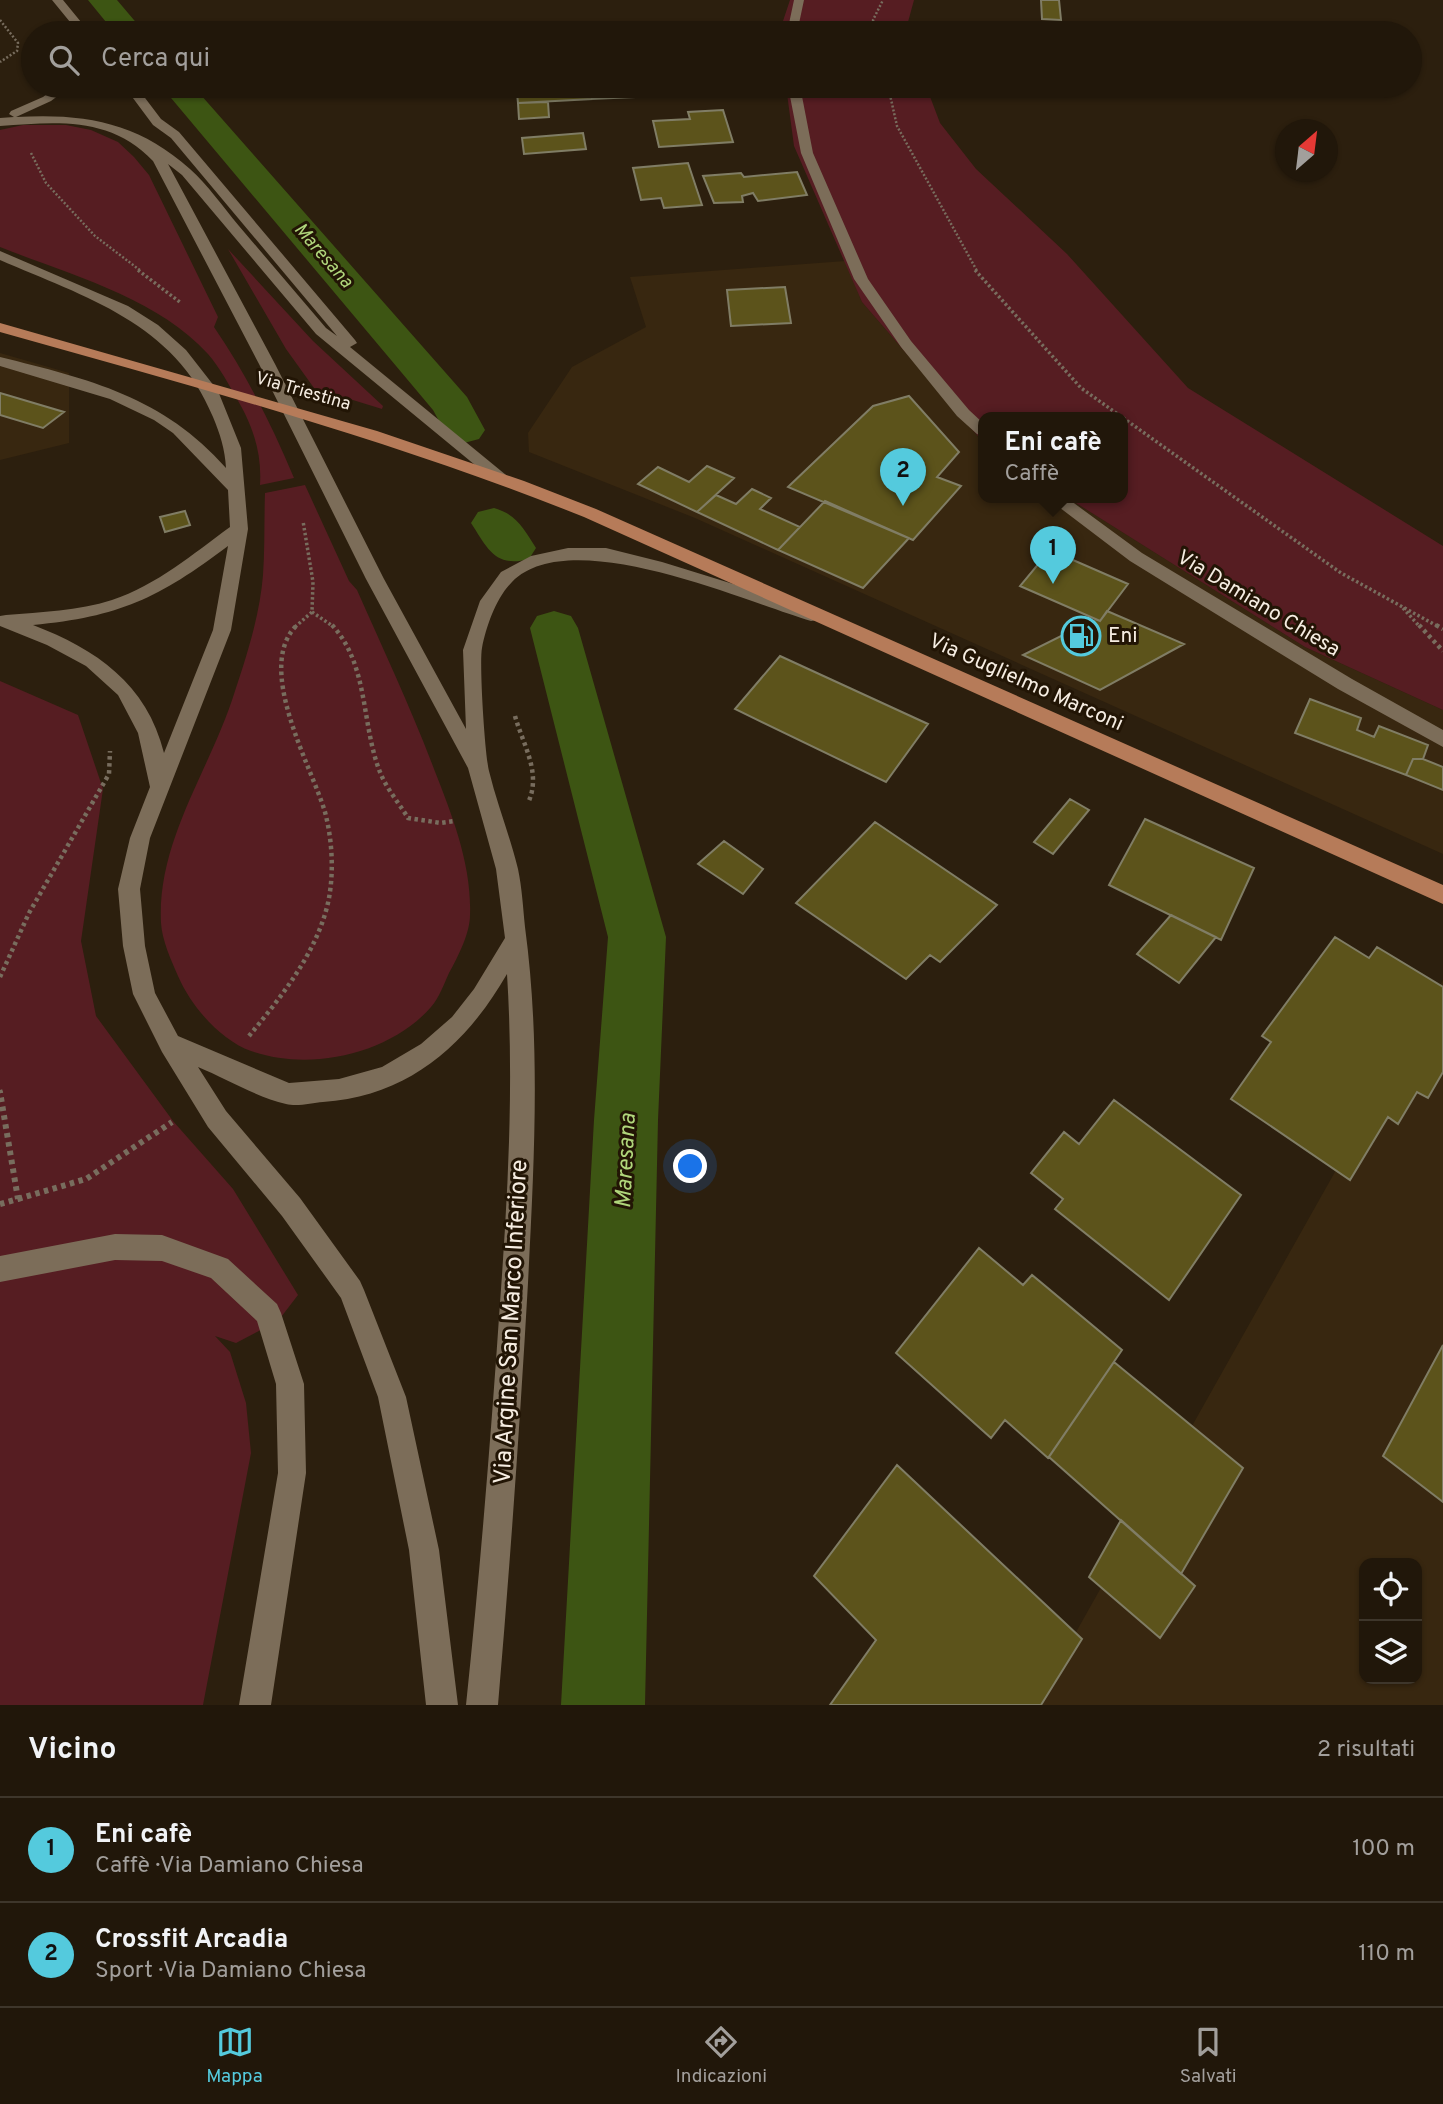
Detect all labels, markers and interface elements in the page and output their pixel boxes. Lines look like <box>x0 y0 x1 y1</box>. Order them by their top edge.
search box <box>21 21 1422 98</box>
icon: search <box>45 41 83 79</box>
text: Cerca qui <box>101 43 210 76</box>
north arrow <box>1275 119 1338 182</box>
water label: Maresana <box>288 218 358 294</box>
street label: Via Triestina <box>253 367 353 417</box>
popup <box>978 412 1128 503</box>
text: Eni cafè <box>1004 427 1102 460</box>
pin: 2 <box>880 448 926 506</box>
text: Caffè <box>1004 460 1059 489</box>
pin: 1 <box>1030 526 1076 584</box>
street label: Via Damiano Chiesa <box>1171 545 1345 663</box>
fuel station icon: Eni <box>1060 615 1102 657</box>
place label: Eni <box>1108 623 1138 650</box>
street label: Via Guglielmo Marconi <box>925 628 1127 738</box>
water label: Maresana <box>610 1113 644 1209</box>
your location <box>673 1149 707 1183</box>
street label: Via Argine San Marco Inferiore <box>489 1159 535 1485</box>
map controls <box>1359 1558 1422 1684</box>
button: locate <box>1359 1558 1422 1621</box>
button: layers <box>1359 1621 1422 1684</box>
text: Vicino <box>28 1732 117 1769</box>
text: 2 risultati <box>1317 1736 1415 1765</box>
text: Eni cafè <box>95 1819 192 1852</box>
text: 1 <box>46 1835 56 1864</box>
text: 100 m <box>1352 1835 1415 1864</box>
text: Caffè · Via Damiano Chiesa <box>95 1852 363 1881</box>
text: Crossfit Arcadia <box>95 1924 288 1957</box>
text: 2 <box>44 1940 58 1969</box>
text: 110 m <box>1358 1940 1415 1969</box>
text: Sport · Via Damiano Chiesa <box>95 1957 366 1986</box>
tab: Mappa <box>206 2023 263 2089</box>
tab: Indicazioni <box>675 2023 767 2089</box>
tab: Salvati <box>1180 2023 1237 2089</box>

